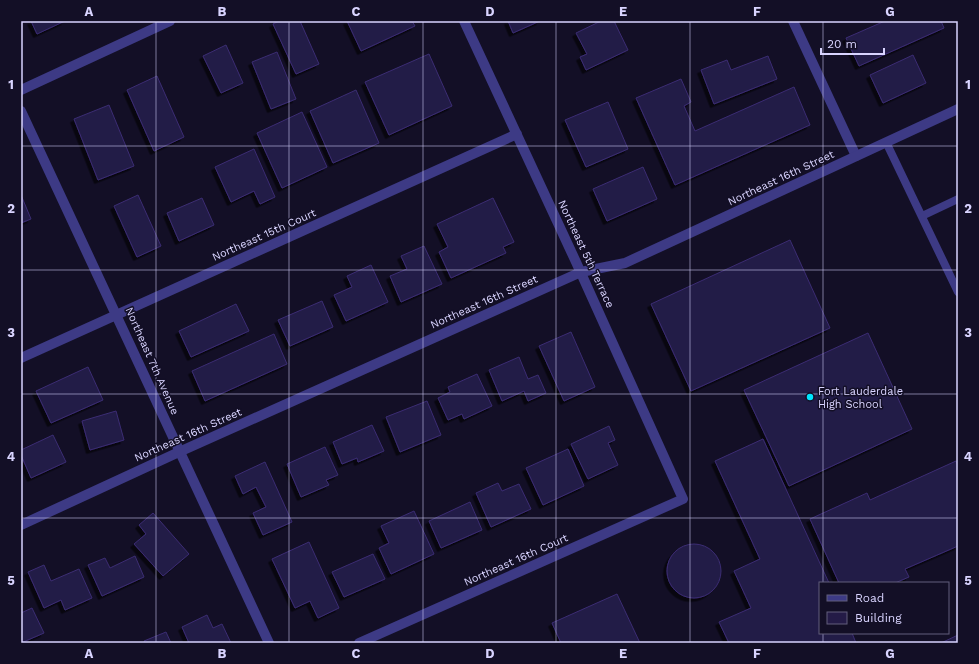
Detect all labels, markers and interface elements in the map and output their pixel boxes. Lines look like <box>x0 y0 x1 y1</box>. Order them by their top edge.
text: A <box>85 4 94 19</box>
text: B <box>218 4 227 19</box>
text: C <box>352 4 361 19</box>
text: D <box>485 4 495 19</box>
text: E <box>619 4 627 19</box>
text: F <box>753 4 761 19</box>
text: G <box>885 4 895 19</box>
scale bar <box>821 30 884 56</box>
text: 20 m <box>827 37 857 51</box>
text: 1 <box>8 77 14 92</box>
text: 1 <box>965 77 971 92</box>
street label: Northeast 16th Street <box>726 147 837 208</box>
street label: Northeast 5th Terrace <box>555 198 617 310</box>
text: 2 <box>7 201 15 216</box>
text: 2 <box>964 201 972 216</box>
street label: Northeast 15th Court <box>210 206 318 264</box>
street label: Northeast 16th Street <box>428 272 540 332</box>
street label: Northeast 7th Avenue <box>122 305 182 417</box>
text: 3 <box>7 325 15 340</box>
text: 3 <box>964 325 972 340</box>
place label: Fort Lauderdale High School <box>818 385 903 411</box>
marker: Fort Lauderdale High School <box>805 392 815 402</box>
street label: Northeast 16th Street <box>132 405 244 465</box>
text: 4 <box>7 449 16 464</box>
text: 4 <box>964 449 973 464</box>
street label: Northeast 16th Court <box>462 531 570 589</box>
text: 5 <box>7 573 15 588</box>
text: 5 <box>964 573 972 588</box>
legend <box>819 582 949 634</box>
text: Road <box>855 591 884 605</box>
text: Building <box>855 611 902 625</box>
text: A <box>85 646 94 661</box>
text: B <box>218 646 227 661</box>
text: C <box>352 646 361 661</box>
text: D <box>485 646 495 661</box>
text: E <box>619 646 627 661</box>
text: F <box>753 646 761 661</box>
text: G <box>885 646 895 661</box>

